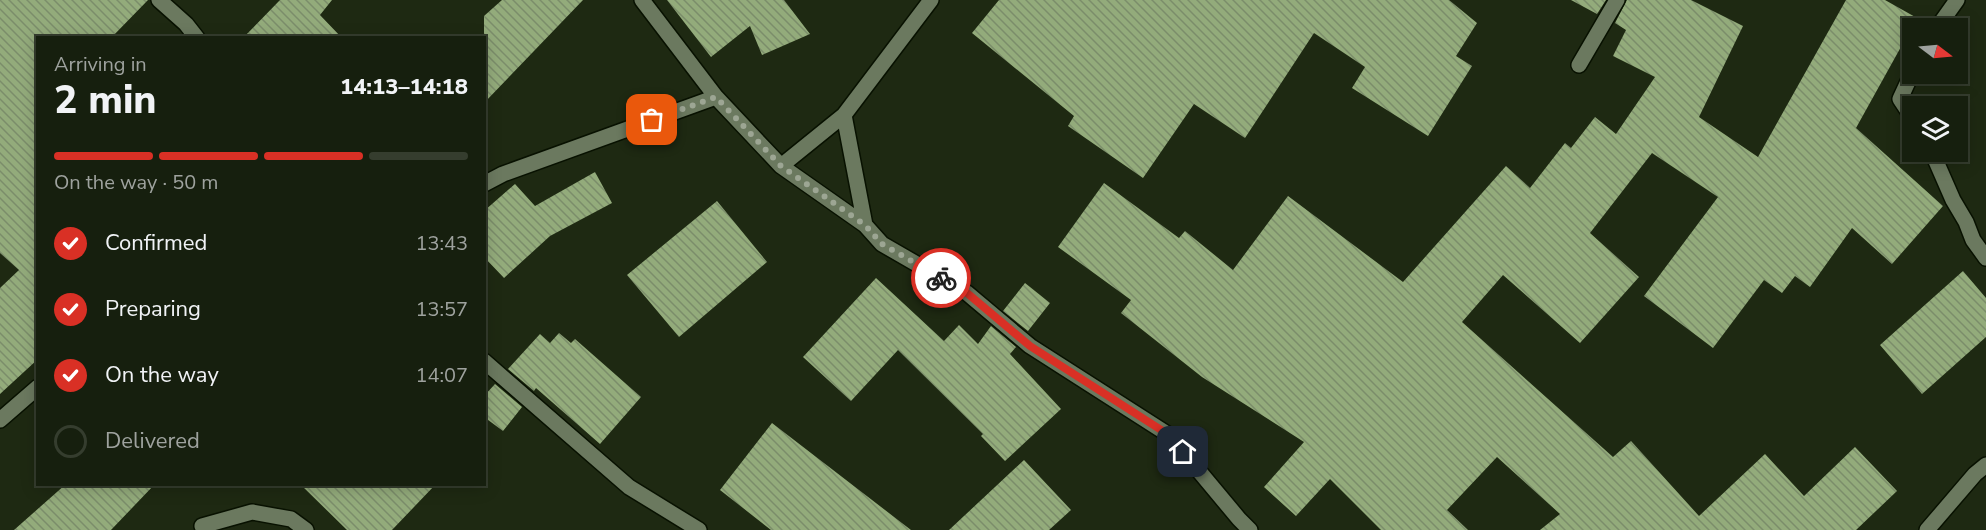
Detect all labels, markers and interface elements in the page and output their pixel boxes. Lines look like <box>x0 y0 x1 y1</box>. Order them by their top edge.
north arrow <box>1902 18 1968 84</box>
map controls <box>1902 18 1968 162</box>
text: Arriving in <box>54 51 147 78</box>
text: 14:13–14:18 <box>340 72 468 102</box>
text: 2 min <box>54 74 157 127</box>
pin <box>626 94 677 145</box>
button: layers <box>1902 96 1968 162</box>
icon: bag <box>635 103 668 136</box>
text: On the way · 50 m <box>54 169 218 196</box>
icon: check <box>54 227 87 260</box>
text: Confirmed <box>105 228 207 258</box>
text: 13:43 <box>415 230 468 257</box>
courier <box>911 248 971 308</box>
icon: bike <box>925 262 958 295</box>
icon: check <box>54 293 87 326</box>
text: Preparing <box>105 294 201 324</box>
text: 13:57 <box>415 296 468 323</box>
icon: check <box>54 359 87 392</box>
text: On the way <box>105 360 219 390</box>
text: 14:07 <box>415 362 468 389</box>
text: Delivered <box>105 426 200 456</box>
pin <box>1157 426 1208 477</box>
icon: home <box>1166 435 1199 468</box>

